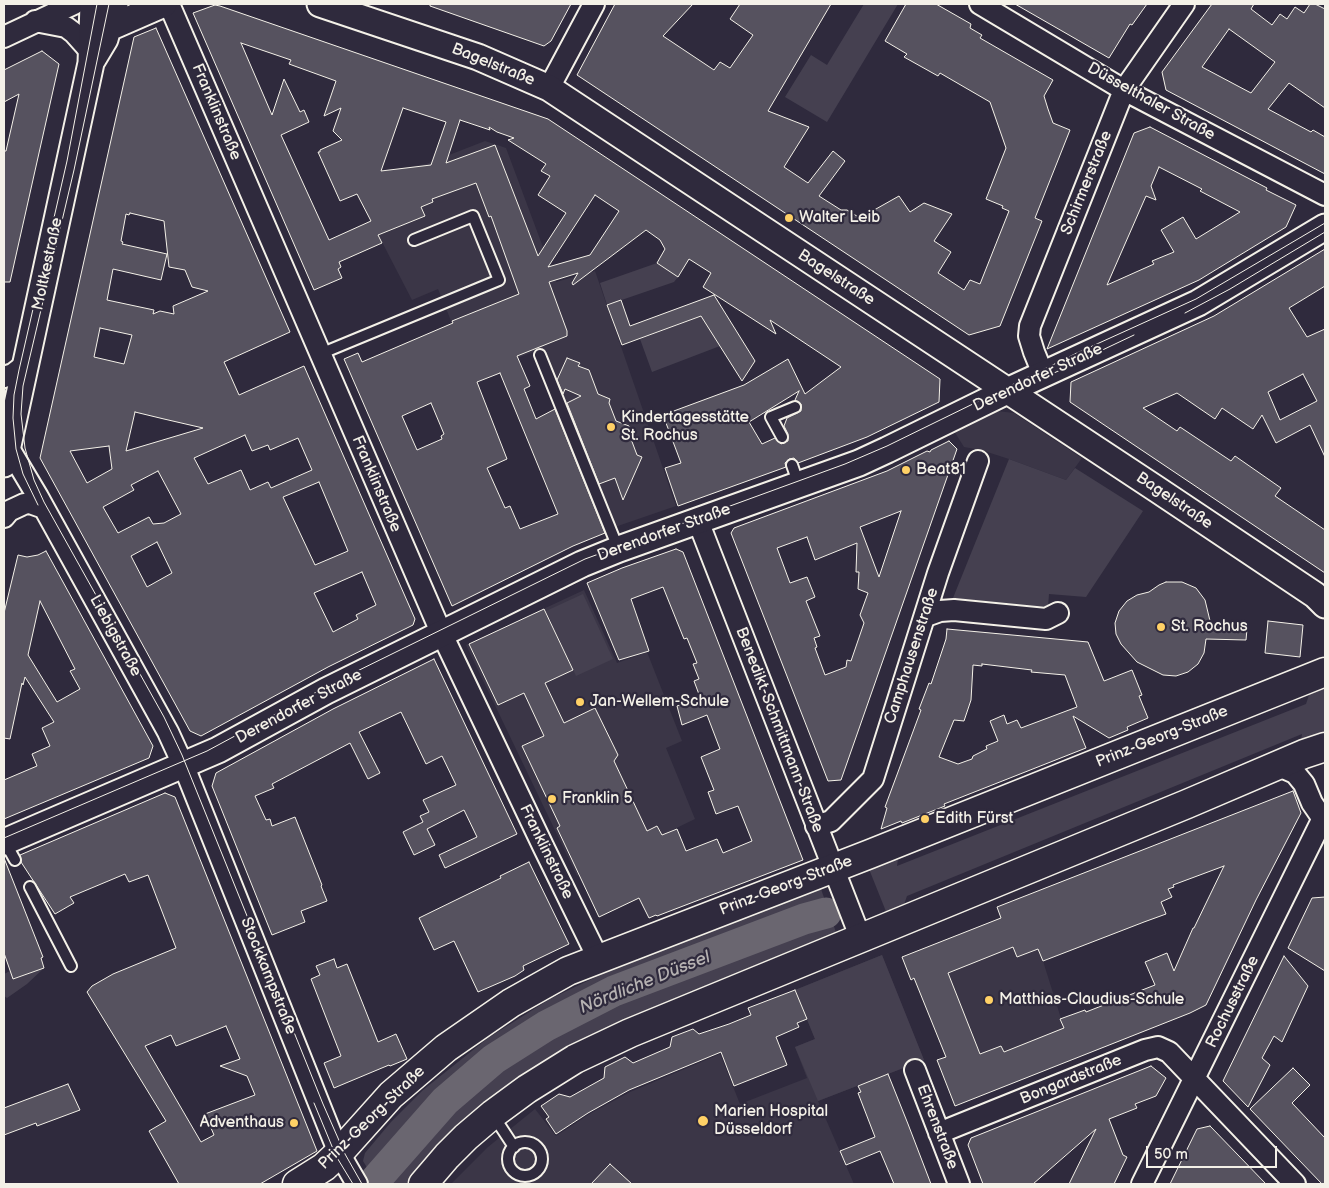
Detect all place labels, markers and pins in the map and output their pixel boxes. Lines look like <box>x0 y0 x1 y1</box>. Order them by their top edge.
place label: Walter Leib <box>799 208 880 228</box>
marker: Walter Leib <box>783 212 795 224</box>
place label: Kindertagesstätte St. Rochus <box>621 408 749 446</box>
marker: Kindertagesstätte St. Rochus <box>605 421 617 433</box>
place label: Beat81 <box>916 460 966 480</box>
marker: Beat81 <box>900 464 912 476</box>
place label: St. Rochus <box>1171 617 1248 637</box>
marker: St. Rochus <box>1155 621 1167 633</box>
place label: Jan-Wellem-Schule <box>590 692 729 712</box>
marker: Jan-Wellem-Schule <box>574 696 586 708</box>
place label: Franklin 5 <box>562 789 633 809</box>
marker: Franklin 5 <box>546 793 558 805</box>
place label: Edith Fürst <box>935 809 1014 829</box>
marker: Edith Fürst <box>919 813 931 825</box>
place label: Matthias-Claudius-Schule <box>999 990 1184 1010</box>
marker: Matthias-Claudius-Schule <box>983 994 995 1006</box>
place label: Marien Hospital Düsseldorf <box>714 1102 828 1140</box>
place label: Adventhaus <box>200 1113 284 1133</box>
marker: Marien Hospital Düsseldorf <box>696 1114 710 1128</box>
marker: Adventhaus <box>288 1117 300 1129</box>

